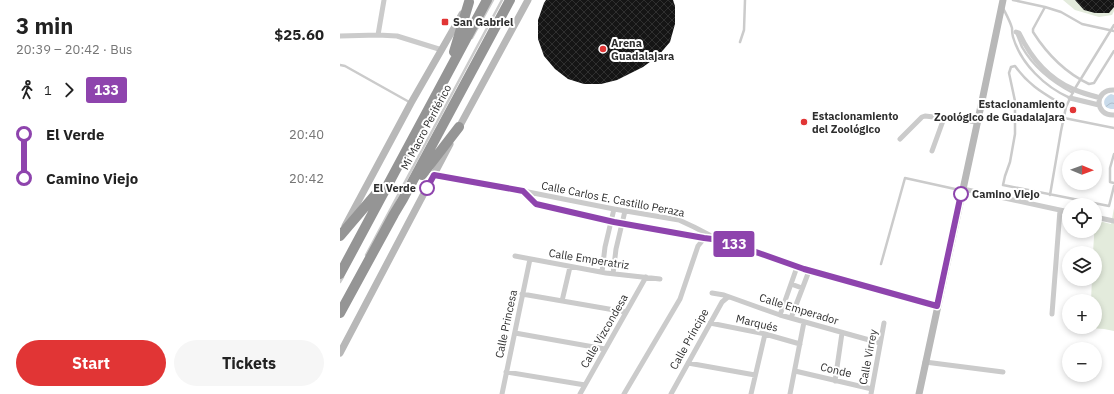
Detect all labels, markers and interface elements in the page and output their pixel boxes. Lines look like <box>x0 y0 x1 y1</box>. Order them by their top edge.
text: 3 min <box>16 11 73 40</box>
place label: San Gabriel <box>453 15 514 29</box>
marker: San Gabriel <box>440 17 450 27</box>
text: $25.60 <box>274 25 324 44</box>
place label: Arena Guadalajara <box>611 36 674 63</box>
text: 20:39 – 20:42 · Bus <box>16 41 132 58</box>
marker: Arena Guadalajara <box>598 44 608 54</box>
icon: walk <box>16 79 38 101</box>
icon: forward <box>58 79 80 101</box>
text: 133 <box>94 81 119 99</box>
text: 1 <box>44 82 52 99</box>
street label: Mi Macro Periférico <box>398 82 454 172</box>
place label: Estacionamiento Zoológico de Guadalajara <box>934 97 1065 124</box>
marker: Estacionamiento Zoológico de Guadalajara <box>1068 105 1078 115</box>
place label: Estacionamiento del Zoológico <box>812 109 899 136</box>
marker: Estacionamiento del Zoológico <box>799 117 809 127</box>
text: El Verde <box>46 125 104 144</box>
text: 20:40 <box>289 126 324 143</box>
north arrow <box>1062 150 1102 190</box>
map controls <box>1062 150 1102 382</box>
text: Camino Viejo <box>46 169 138 188</box>
text: 20:42 <box>289 170 324 187</box>
street label: Calle Carlos E. Castillo Peraza <box>540 178 686 220</box>
marker: El Verde <box>419 180 435 196</box>
place label: El Verde <box>373 181 416 195</box>
marker: Camino Viejo <box>953 186 969 202</box>
place label: Camino Viejo <box>972 187 1040 201</box>
button: locate <box>1062 198 1102 238</box>
line badge: 133 <box>711 231 757 257</box>
text: 133 <box>721 235 747 253</box>
street label: Calle Emperatriz <box>548 246 630 272</box>
button: layers <box>1062 246 1102 286</box>
street label: Calle Princesa <box>492 288 520 359</box>
street label: Calle Emperador <box>758 290 840 328</box>
street label: Calle Vizcondesa <box>577 291 631 371</box>
button: + <box>1062 294 1102 334</box>
street label: Calle Príncipe <box>667 306 711 372</box>
street label: Marqués <box>735 311 779 335</box>
street label: Calle Virrey <box>856 328 880 386</box>
button: Start <box>16 340 166 386</box>
button: Tickets <box>174 340 324 386</box>
button: − <box>1062 342 1102 382</box>
street label: Conde <box>819 360 853 380</box>

